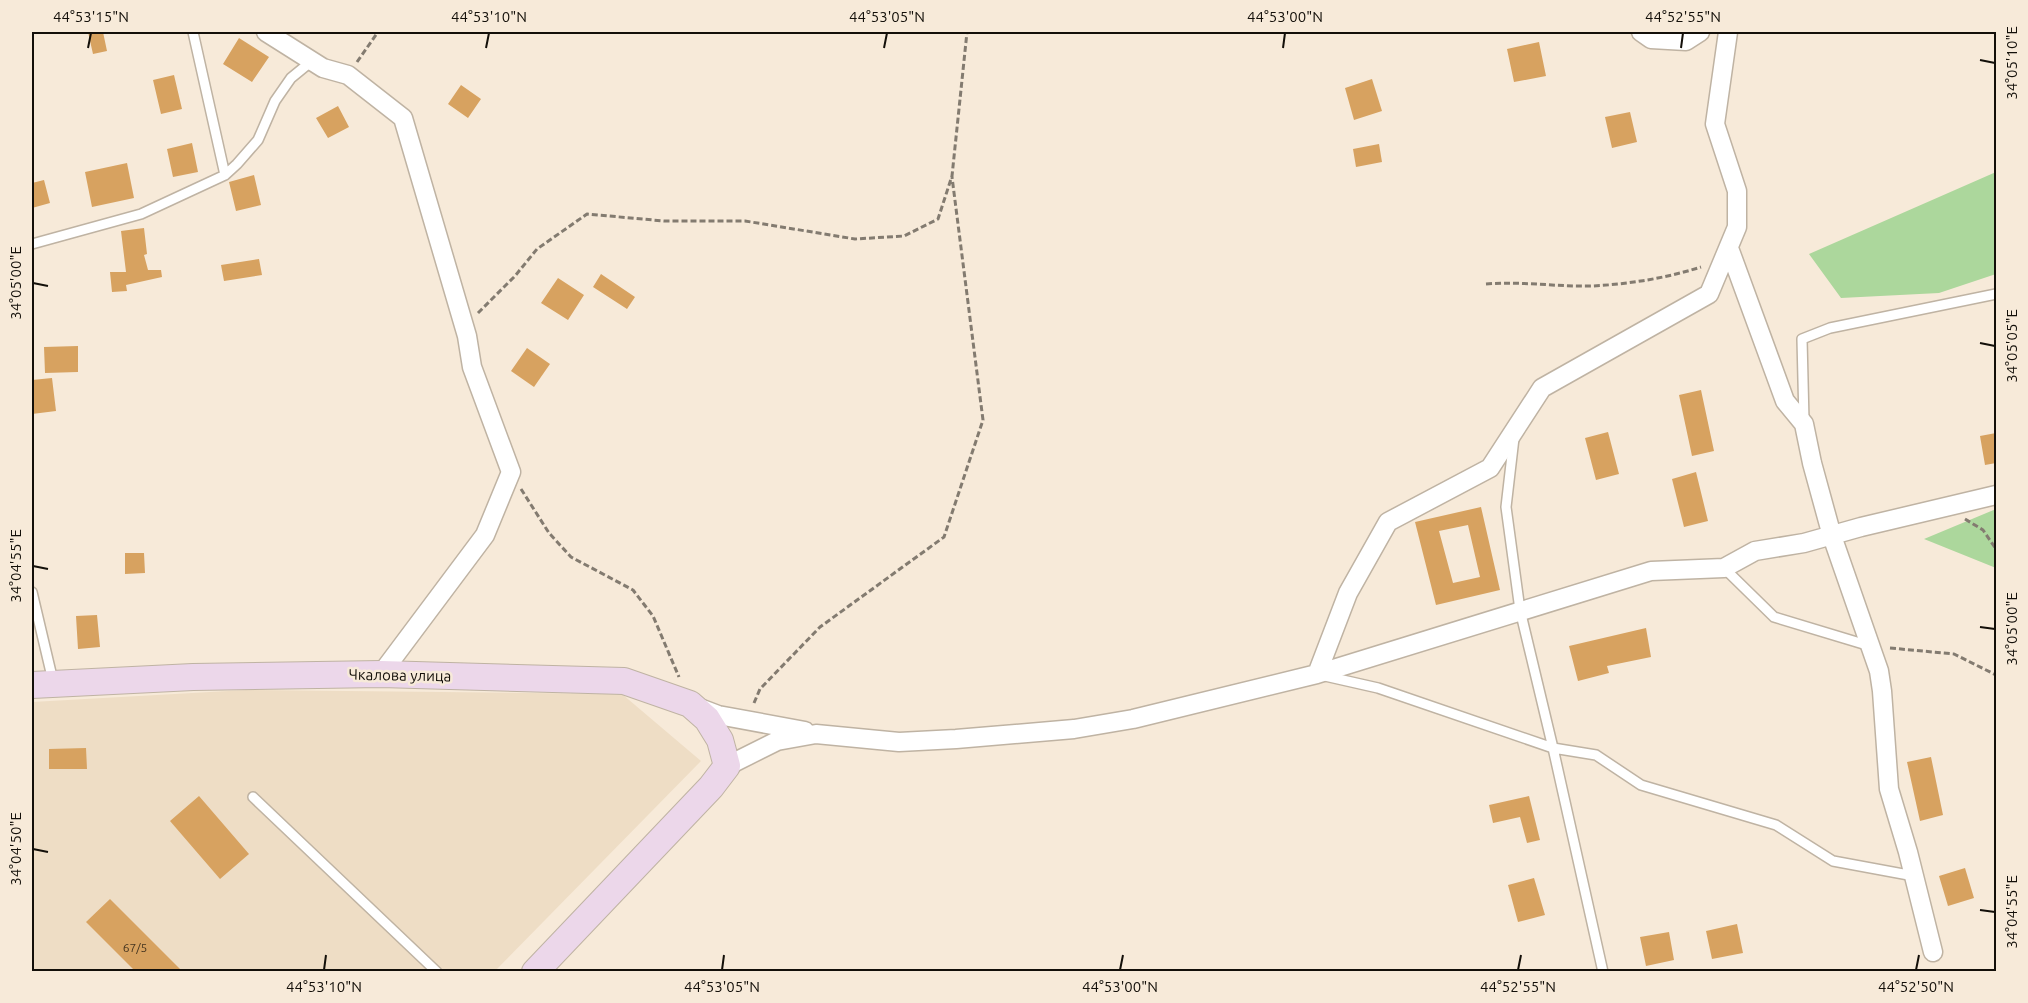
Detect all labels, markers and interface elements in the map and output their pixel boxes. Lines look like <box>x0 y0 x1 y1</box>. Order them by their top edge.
text: 44°53'15"N <box>53 8 129 25</box>
text: 44°53'10"N <box>451 8 527 25</box>
text: 44°53'05"N <box>849 8 925 25</box>
text: 44°53'00"N <box>1247 8 1323 25</box>
text: 44°52'55"N <box>1645 8 1721 25</box>
text: 34°05'10"E <box>2003 26 2020 100</box>
text: 34°05'00"E <box>7 246 24 320</box>
text: 34°05'05"E <box>2003 309 2020 383</box>
text: 34°04'55"E <box>7 529 24 603</box>
text: 34°05'00"E <box>2003 592 2020 666</box>
street label: Чкалова улица <box>349 666 451 684</box>
text: 34°04'50"E <box>7 812 24 886</box>
text: 34°04'55"E <box>2003 875 2020 949</box>
house number: 67/5 <box>123 941 147 954</box>
text: 44°53'10"N <box>286 978 362 995</box>
text: 44°53'05"N <box>684 978 760 995</box>
text: 44°53'00"N <box>1082 978 1158 995</box>
text: 44°52'55"N <box>1480 978 1556 995</box>
text: 44°52'50"N <box>1878 978 1954 995</box>

